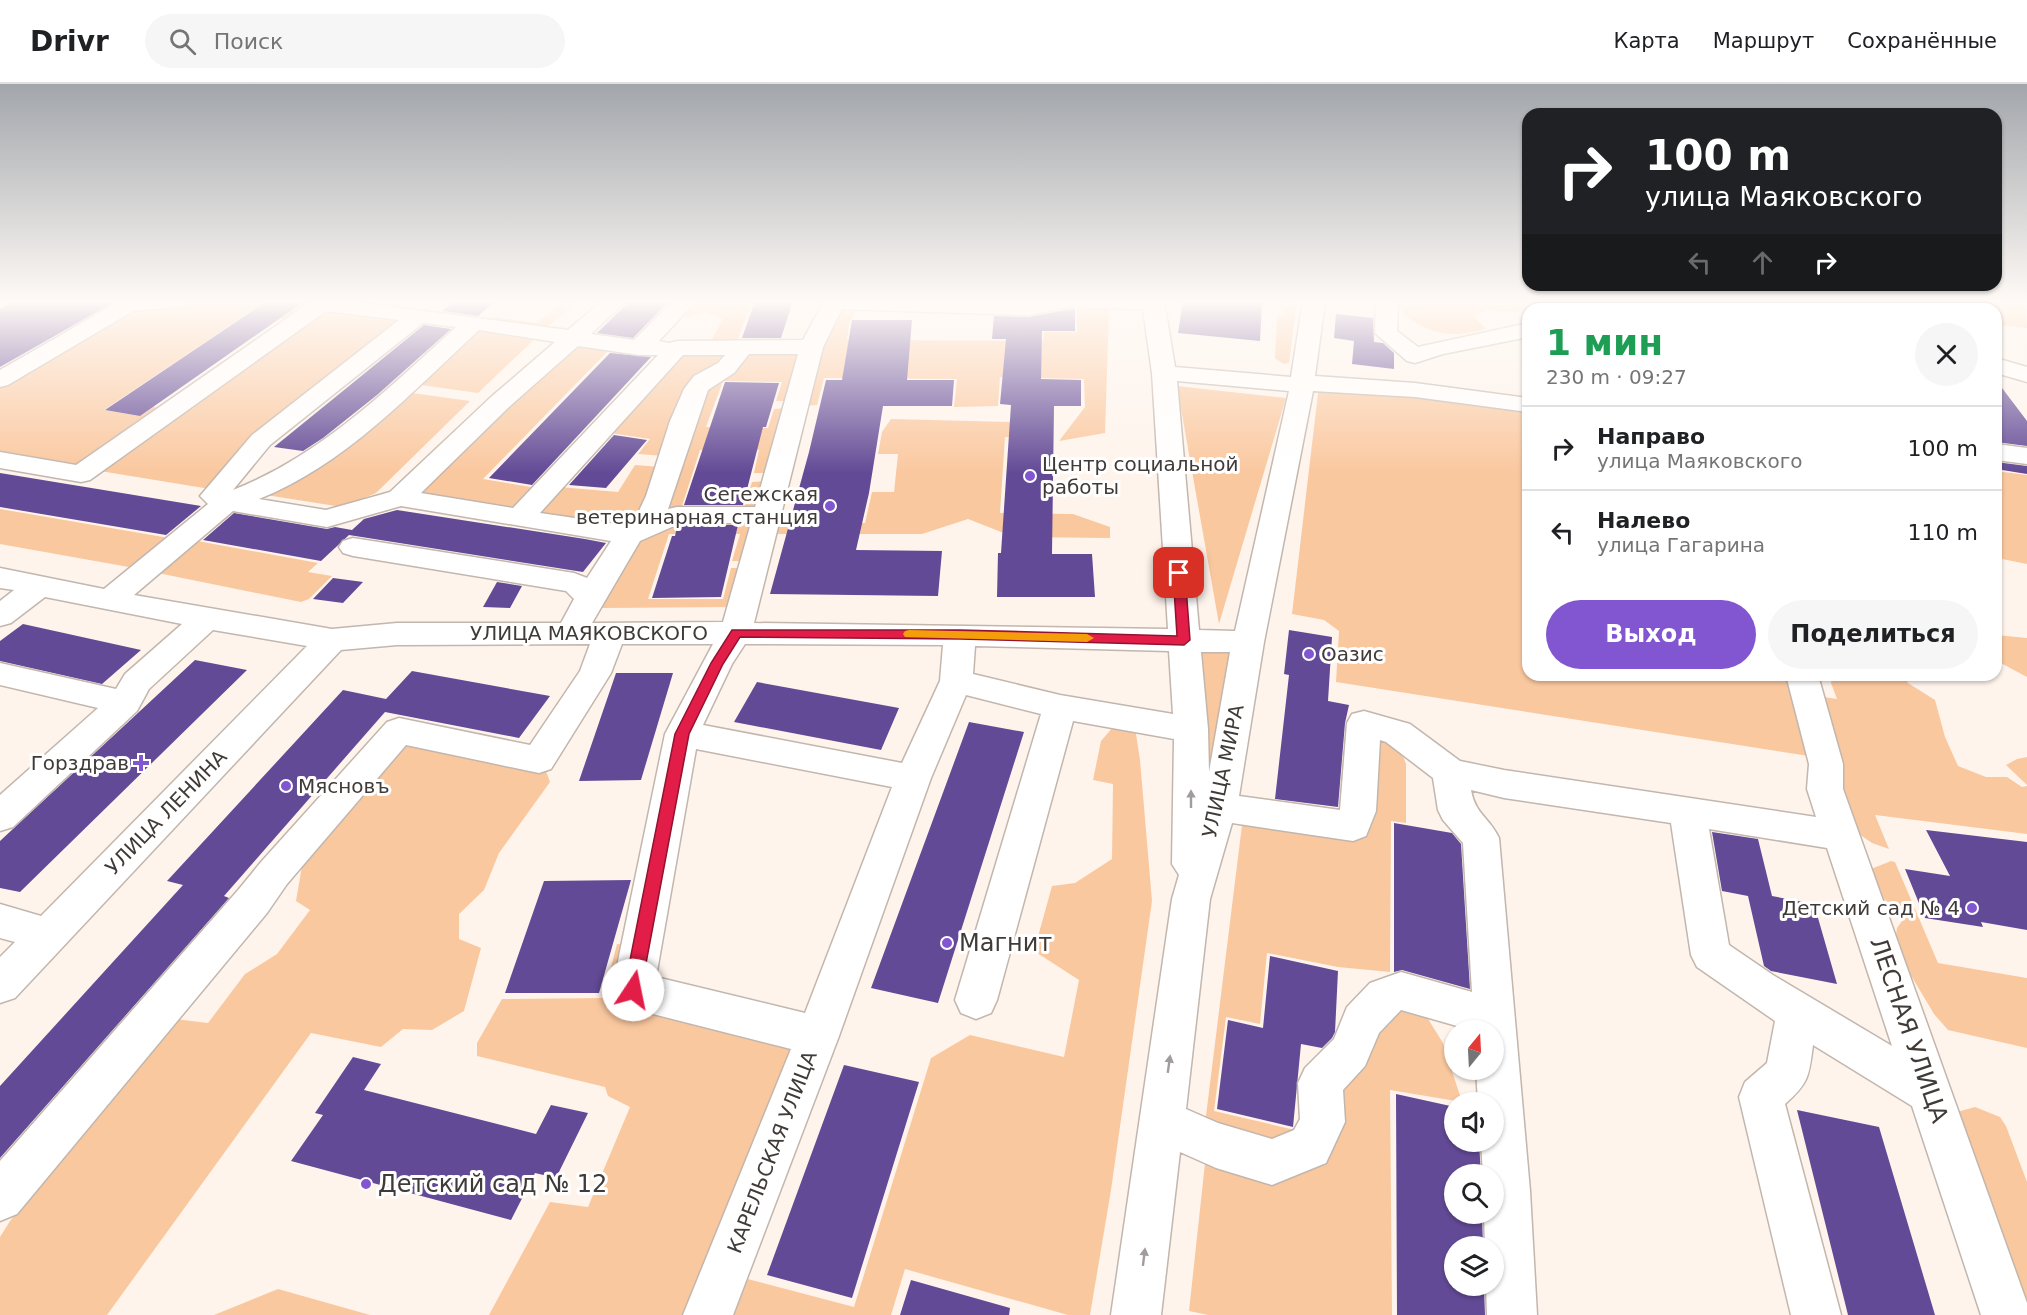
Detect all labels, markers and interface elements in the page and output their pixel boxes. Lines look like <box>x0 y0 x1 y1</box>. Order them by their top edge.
search box <box>145 14 565 68</box>
text: Drivr <box>30 25 109 58</box>
icon: search <box>166 25 199 58</box>
text: Поиск <box>214 29 283 54</box>
text: Карта <box>1614 29 1680 53</box>
text: Маршрут <box>1713 29 1814 53</box>
text: Сохранённые <box>1847 29 1997 53</box>
text: 100 m <box>1645 131 1791 180</box>
icon: right <box>1546 132 1624 210</box>
text: улица Маяковского <box>1645 181 1923 212</box>
icon: left <box>1683 246 1716 279</box>
icon: ahead <box>1746 246 1779 279</box>
icon: right <box>1809 246 1842 279</box>
text: 1 мин <box>1546 322 1663 363</box>
button: close <box>1915 323 1978 386</box>
text: 230 m · 09:27 <box>1546 365 1687 389</box>
text: Направо <box>1597 424 1705 449</box>
icon: right <box>1546 432 1579 465</box>
text: 100 m <box>1908 436 1978 461</box>
text: улица Маяковского <box>1597 449 1803 473</box>
place label: Центр социальной работы <box>1042 452 1239 499</box>
marker: Центр социальной работы <box>1023 469 1037 483</box>
place label: Сегежская ветеринарная станция <box>576 482 818 529</box>
marker: Сегежская ветеринарная станция <box>823 499 837 513</box>
text: Налево <box>1597 508 1690 533</box>
icon: left <box>1546 516 1579 549</box>
text: 110 m <box>1908 520 1978 545</box>
text: улица Гагарина <box>1597 533 1765 557</box>
pin <box>1153 547 1204 598</box>
icon: arrive <box>1162 556 1195 589</box>
button: Выход <box>1546 600 1756 669</box>
button: Поделиться <box>1768 600 1978 669</box>
street label: УЛИЦА МАЯКОВСКОГО <box>470 621 708 645</box>
place label: Оазис <box>1321 642 1384 666</box>
marker: Оазис <box>1302 647 1316 661</box>
street label: УЛИЦА МИРА <box>1197 702 1249 840</box>
street label: УЛИЦА ЛЕНИНА <box>100 744 232 879</box>
place label: Горздрав <box>31 751 129 775</box>
marker: Горздрав <box>134 756 148 770</box>
place label: Мясновъ <box>298 774 390 798</box>
marker: Мясновъ <box>279 779 293 793</box>
one-way arrow <box>1186 789 1196 808</box>
place label: Детский сад № 4 <box>1782 896 1960 920</box>
marker: Детский сад № 4 <box>1965 901 1979 915</box>
place label: Магнит <box>959 929 1052 957</box>
street label: ЛЕСНАЯ УЛИЦА <box>1864 934 1954 1127</box>
marker: Магнит <box>940 936 954 950</box>
position arrow <box>601 958 665 1022</box>
north arrow <box>1444 1020 1504 1080</box>
map controls <box>1444 1020 1504 1296</box>
street label: КАРЕЛЬСКАЯ УЛИЦА <box>722 1047 822 1257</box>
one-way arrow <box>1164 1054 1173 1073</box>
button: sound <box>1444 1092 1504 1152</box>
button: search <box>1444 1164 1504 1224</box>
place label: Детский сад № 12 <box>378 1170 607 1198</box>
marker: Детский сад № 12 <box>359 1177 373 1191</box>
button: layers <box>1444 1236 1504 1296</box>
one-way arrow <box>1139 1247 1148 1266</box>

